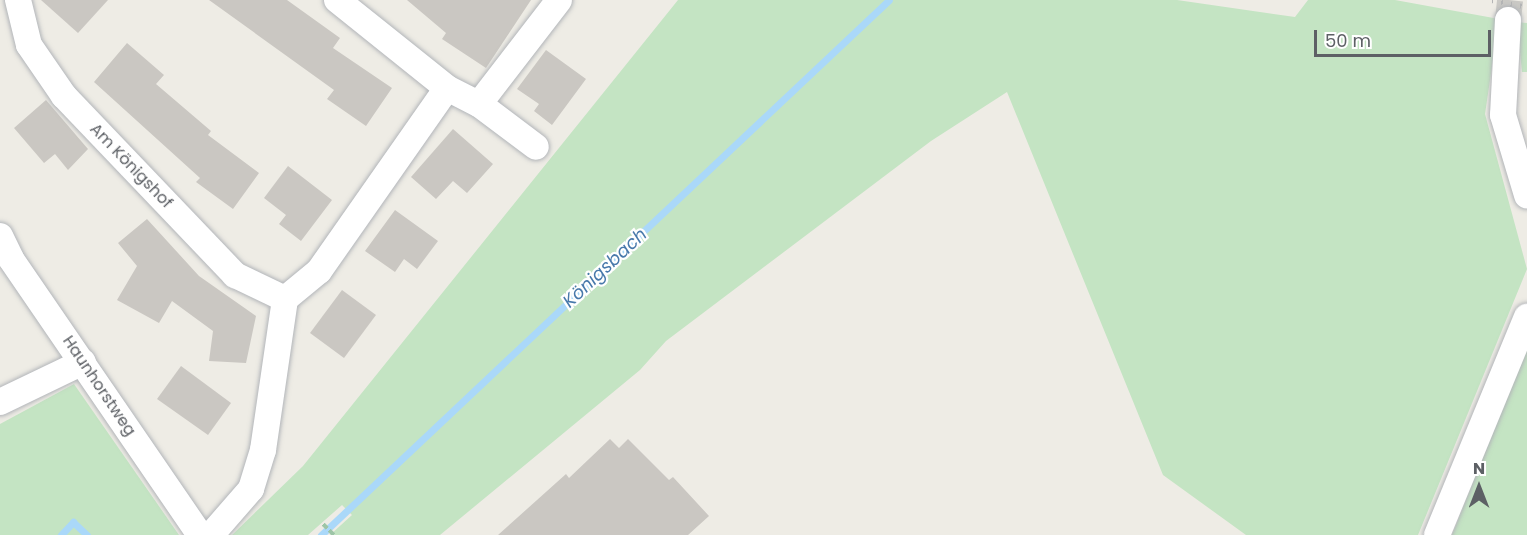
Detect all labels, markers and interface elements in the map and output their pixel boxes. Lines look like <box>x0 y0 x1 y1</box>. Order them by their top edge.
scale bar <box>1317 18 1494 56</box>
text: 50 m <box>1325 28 1371 53</box>
street label: Am Königshof <box>86 120 176 212</box>
water label: Königsbach <box>559 224 651 312</box>
street label: Haunhorstweg <box>58 332 140 440</box>
north arrow <box>1449 457 1509 517</box>
text: N <box>1473 457 1485 480</box>

